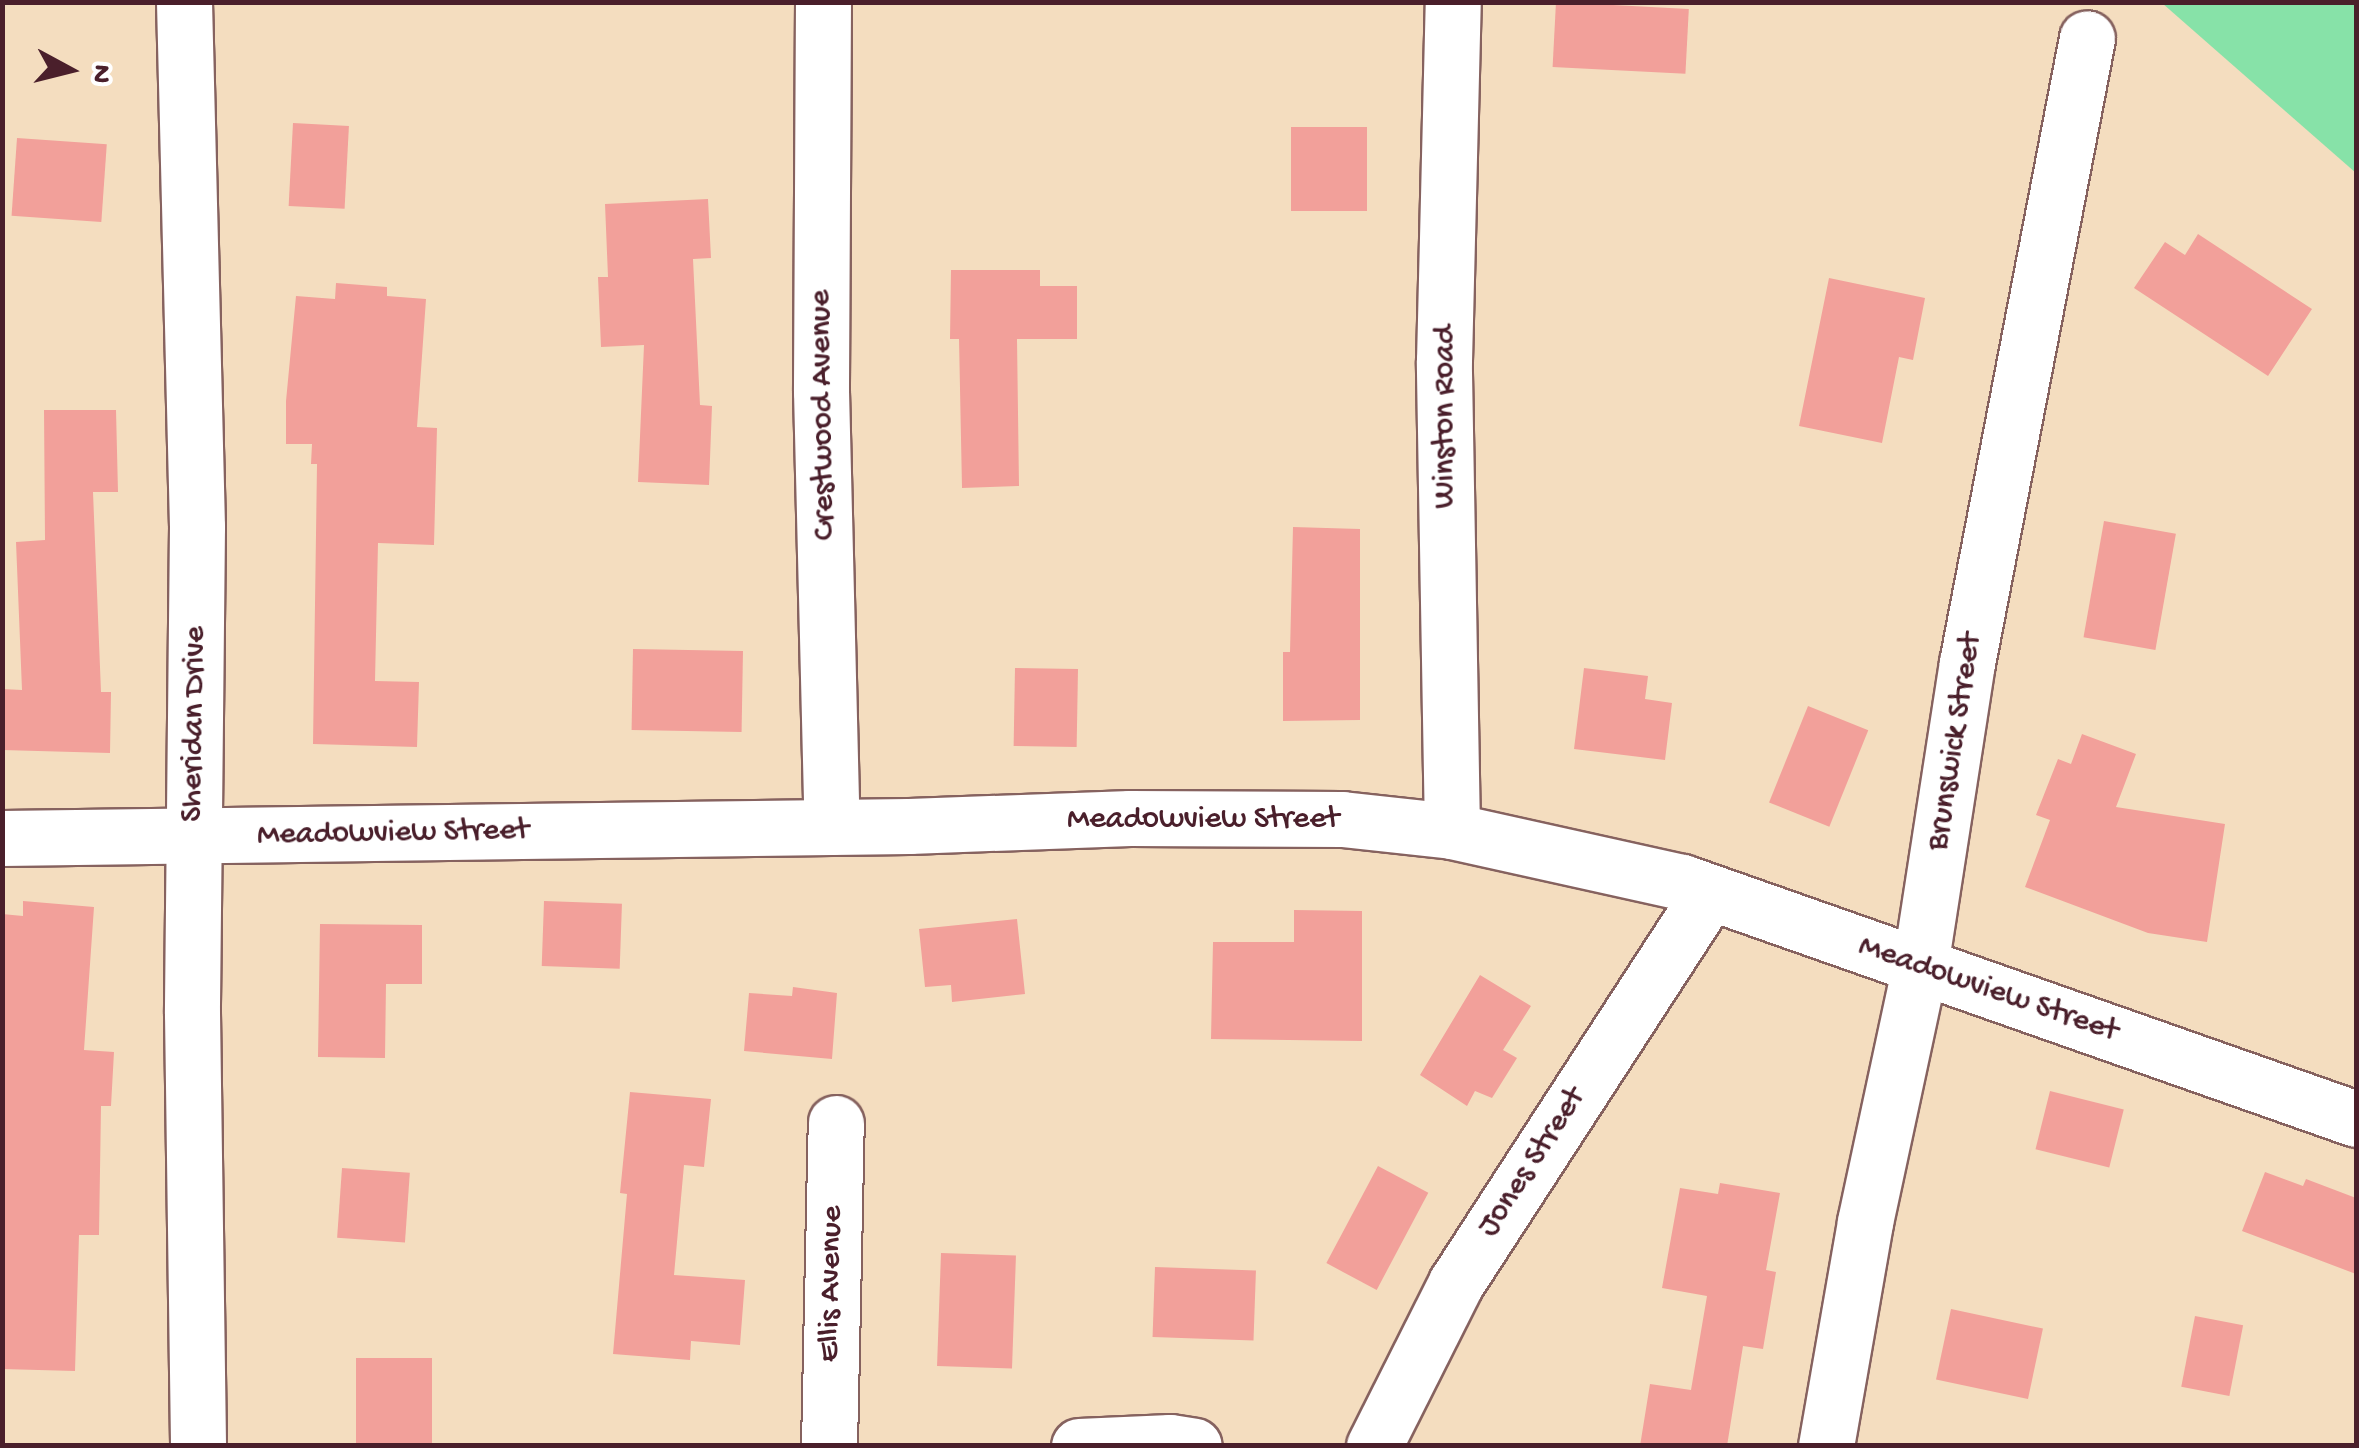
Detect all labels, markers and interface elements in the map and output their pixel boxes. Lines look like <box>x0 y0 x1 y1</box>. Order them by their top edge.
north arrow <box>20 20 120 120</box>
text: N <box>83 63 118 85</box>
street label: Crestwood Avenue <box>803 289 845 541</box>
street label: Winston Road <box>1427 325 1465 509</box>
street label: Sheridan Drive <box>174 626 216 822</box>
street label: Brunswick Street <box>1920 631 1992 853</box>
street label: Meadowview Street <box>1067 801 1339 839</box>
street label: Meadowview Street <box>257 812 529 856</box>
street label: Meadowview Street <box>1853 928 2123 1052</box>
street label: Jones Street <box>1471 1081 1595 1245</box>
street label: Ellis Avenue <box>811 1205 853 1363</box>

